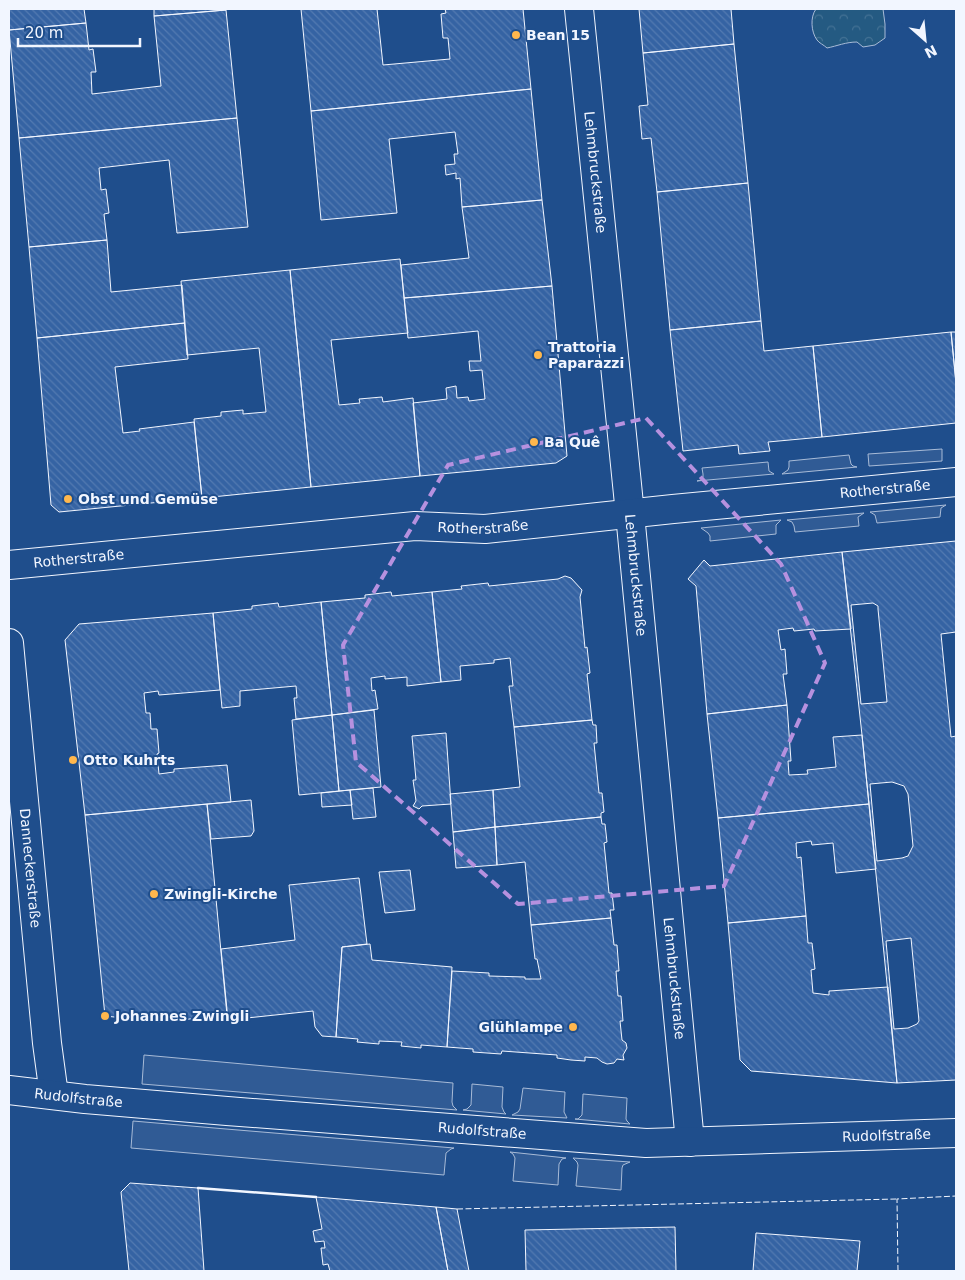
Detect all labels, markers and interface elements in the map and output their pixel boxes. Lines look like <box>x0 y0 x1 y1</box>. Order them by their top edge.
scale bar <box>18 15 140 47</box>
north arrow <box>900 15 950 65</box>
text: 20 m <box>25 24 63 42</box>
place label: Bean 15 <box>526 27 590 43</box>
marker: Bean 15 <box>510 29 522 41</box>
text: N <box>922 42 940 61</box>
street label: Lehmbruckstraße <box>581 110 610 234</box>
place label: Trattoria Paparazzi <box>548 339 624 371</box>
marker: Trattoria Paparazzi <box>532 349 544 361</box>
place label: Ba Quê <box>544 434 600 450</box>
marker: Ba Quê <box>528 436 540 448</box>
street label: Rotherstraße <box>839 476 931 501</box>
place label: Obst und Gemüse <box>78 491 218 507</box>
marker: Obst und Gemüse <box>62 493 74 505</box>
street label: Lehmbruckstraße <box>622 513 650 637</box>
street label: Rotherstraße <box>437 516 529 537</box>
street label: Rotherstraße <box>33 546 125 571</box>
place label: Otto Kuhrts <box>83 752 175 768</box>
marker: Otto Kuhrts <box>67 754 79 766</box>
street label: Danneckerstraße <box>17 807 44 929</box>
place label: Zwingli-Kirche <box>164 886 278 902</box>
marker: Zwingli-Kirche <box>148 888 160 900</box>
street label: Lehmbruckstraße <box>661 917 688 1040</box>
place label: Johannes Zwingli <box>114 1008 249 1024</box>
marker: Johannes Zwingli <box>99 1010 111 1022</box>
place label: Glühlampe <box>478 1019 563 1035</box>
marker: Glühlampe <box>567 1021 579 1033</box>
street label: Rudolfstraße <box>33 1085 123 1110</box>
street label: Rudolfstraße <box>437 1119 527 1142</box>
street label: Rudolfstraße <box>842 1126 931 1145</box>

